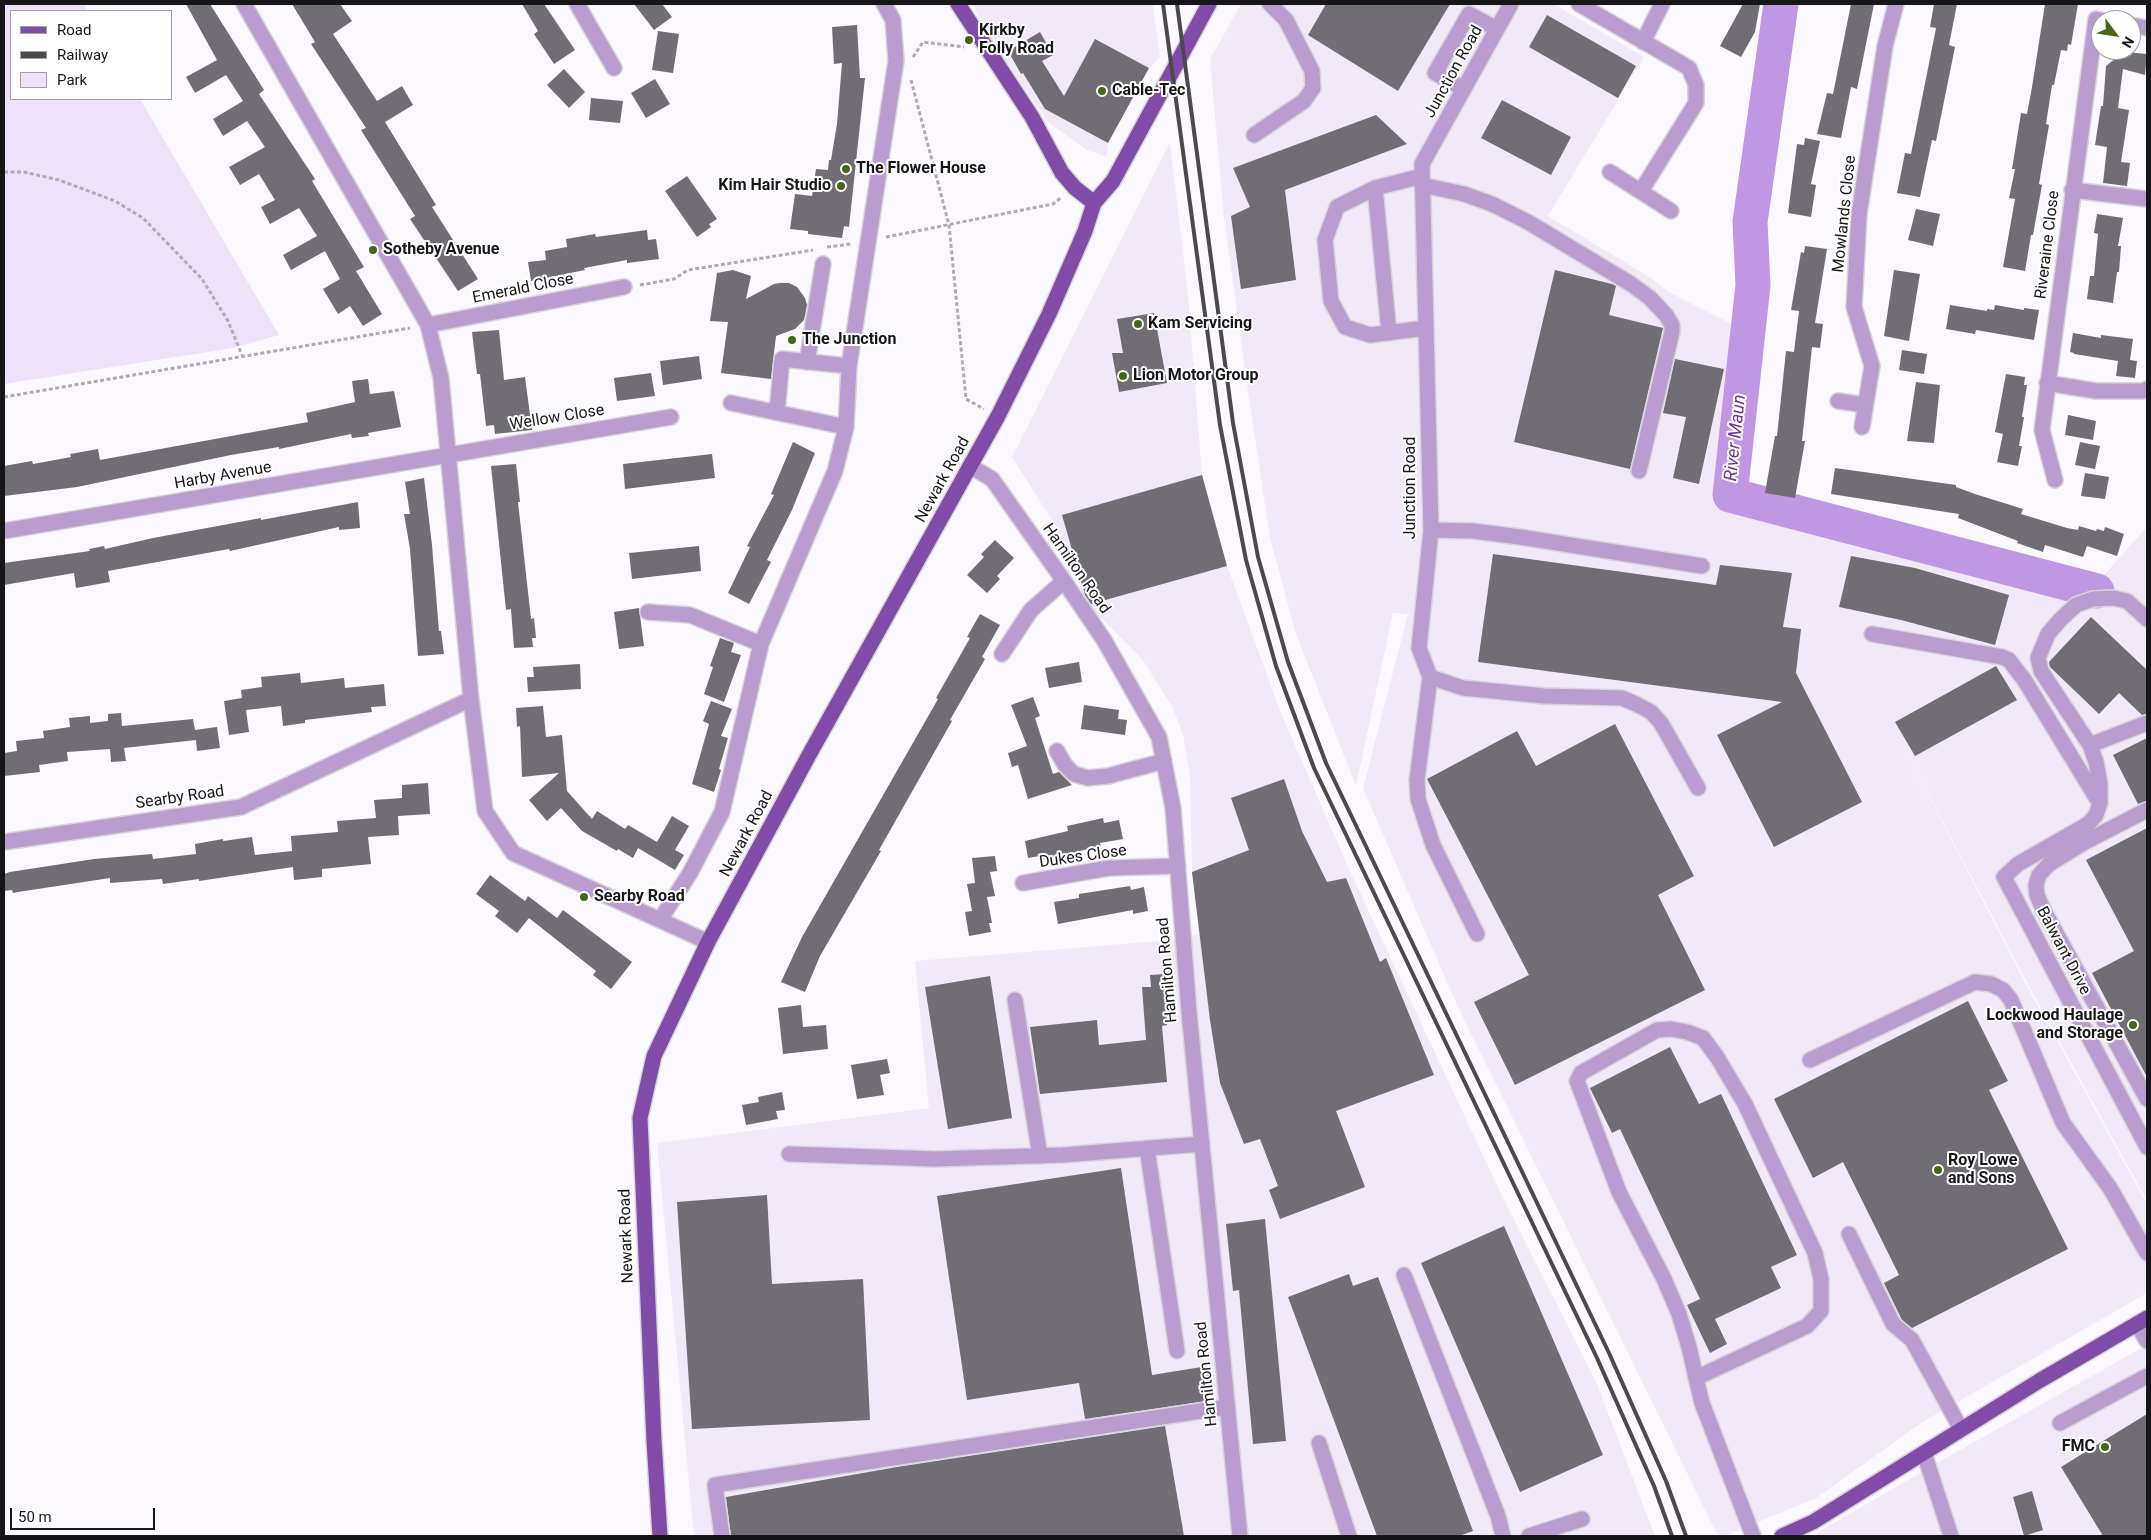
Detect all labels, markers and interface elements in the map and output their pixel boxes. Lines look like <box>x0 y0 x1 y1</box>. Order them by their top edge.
legend <box>10 10 172 100</box>
north arrow <box>2091 10 2141 60</box>
text: Road <box>57 21 91 39</box>
place label: Kirkby Folly Road <box>979 21 1054 59</box>
street label: Junction Road <box>1421 22 1487 122</box>
marker: Kirkby Folly Road <box>963 34 975 46</box>
text: N <box>2119 34 2137 51</box>
text: Railway <box>57 46 108 64</box>
text: Park <box>57 71 87 89</box>
place label: Cable-Tec <box>1112 81 1185 101</box>
marker: Cable-Tec <box>1096 85 1108 97</box>
street label: Mowlands Close <box>1829 154 1861 274</box>
place label: The Flower House <box>856 159 986 179</box>
marker: The Flower House <box>840 163 852 175</box>
place label: Kim Hair Studio <box>718 176 831 196</box>
marker: Kim Hair Studio <box>835 180 847 192</box>
street label: Riveraine Close <box>2032 190 2064 300</box>
place label: Sotheby Avenue <box>383 240 499 260</box>
marker: Sotheby Avenue <box>367 244 379 256</box>
street label: Emerald Close <box>471 270 575 308</box>
place label: Kam Servicing <box>1148 314 1252 334</box>
marker: Kam Servicing <box>1132 318 1144 330</box>
place label: The Junction <box>802 330 896 350</box>
marker: The Junction <box>786 334 798 346</box>
place label: Lion Motor Group <box>1133 366 1258 386</box>
marker: Lion Motor Group <box>1117 370 1129 382</box>
water label: River Maun <box>1721 394 1751 482</box>
street label: Wellow Close <box>508 401 606 435</box>
street label: Newark Road <box>912 434 974 526</box>
street label: Junction Road <box>1401 437 1421 539</box>
street label: Harby Avenue <box>173 458 273 494</box>
street label: Hamilton Road <box>1038 520 1114 618</box>
street label: Searby Road <box>134 782 226 814</box>
street label: Newark Road <box>716 788 778 880</box>
street label: Dukes Close <box>1038 841 1128 873</box>
place label: Searby Road <box>594 887 685 907</box>
marker: Searby Road <box>578 891 590 903</box>
street label: Balwant Drive <box>2032 904 2094 998</box>
street label: Hamilton Road <box>1154 917 1182 1023</box>
place label: Lockwood Haulage and Storage <box>1986 1006 2123 1044</box>
marker: Lockwood Haulage and Storage <box>2127 1019 2139 1031</box>
place label: Roy Lowe and Sons <box>1948 1151 2017 1189</box>
marker: Roy Lowe and Sons <box>1932 1164 1944 1176</box>
street label: Newark Road <box>616 1188 638 1284</box>
street label: Hamilton Road <box>1192 1320 1222 1428</box>
place label: FMC <box>2062 1437 2095 1457</box>
marker: FMC <box>2099 1441 2111 1453</box>
scale bar <box>12 1498 158 1530</box>
text: 50 m <box>18 1508 52 1526</box>

